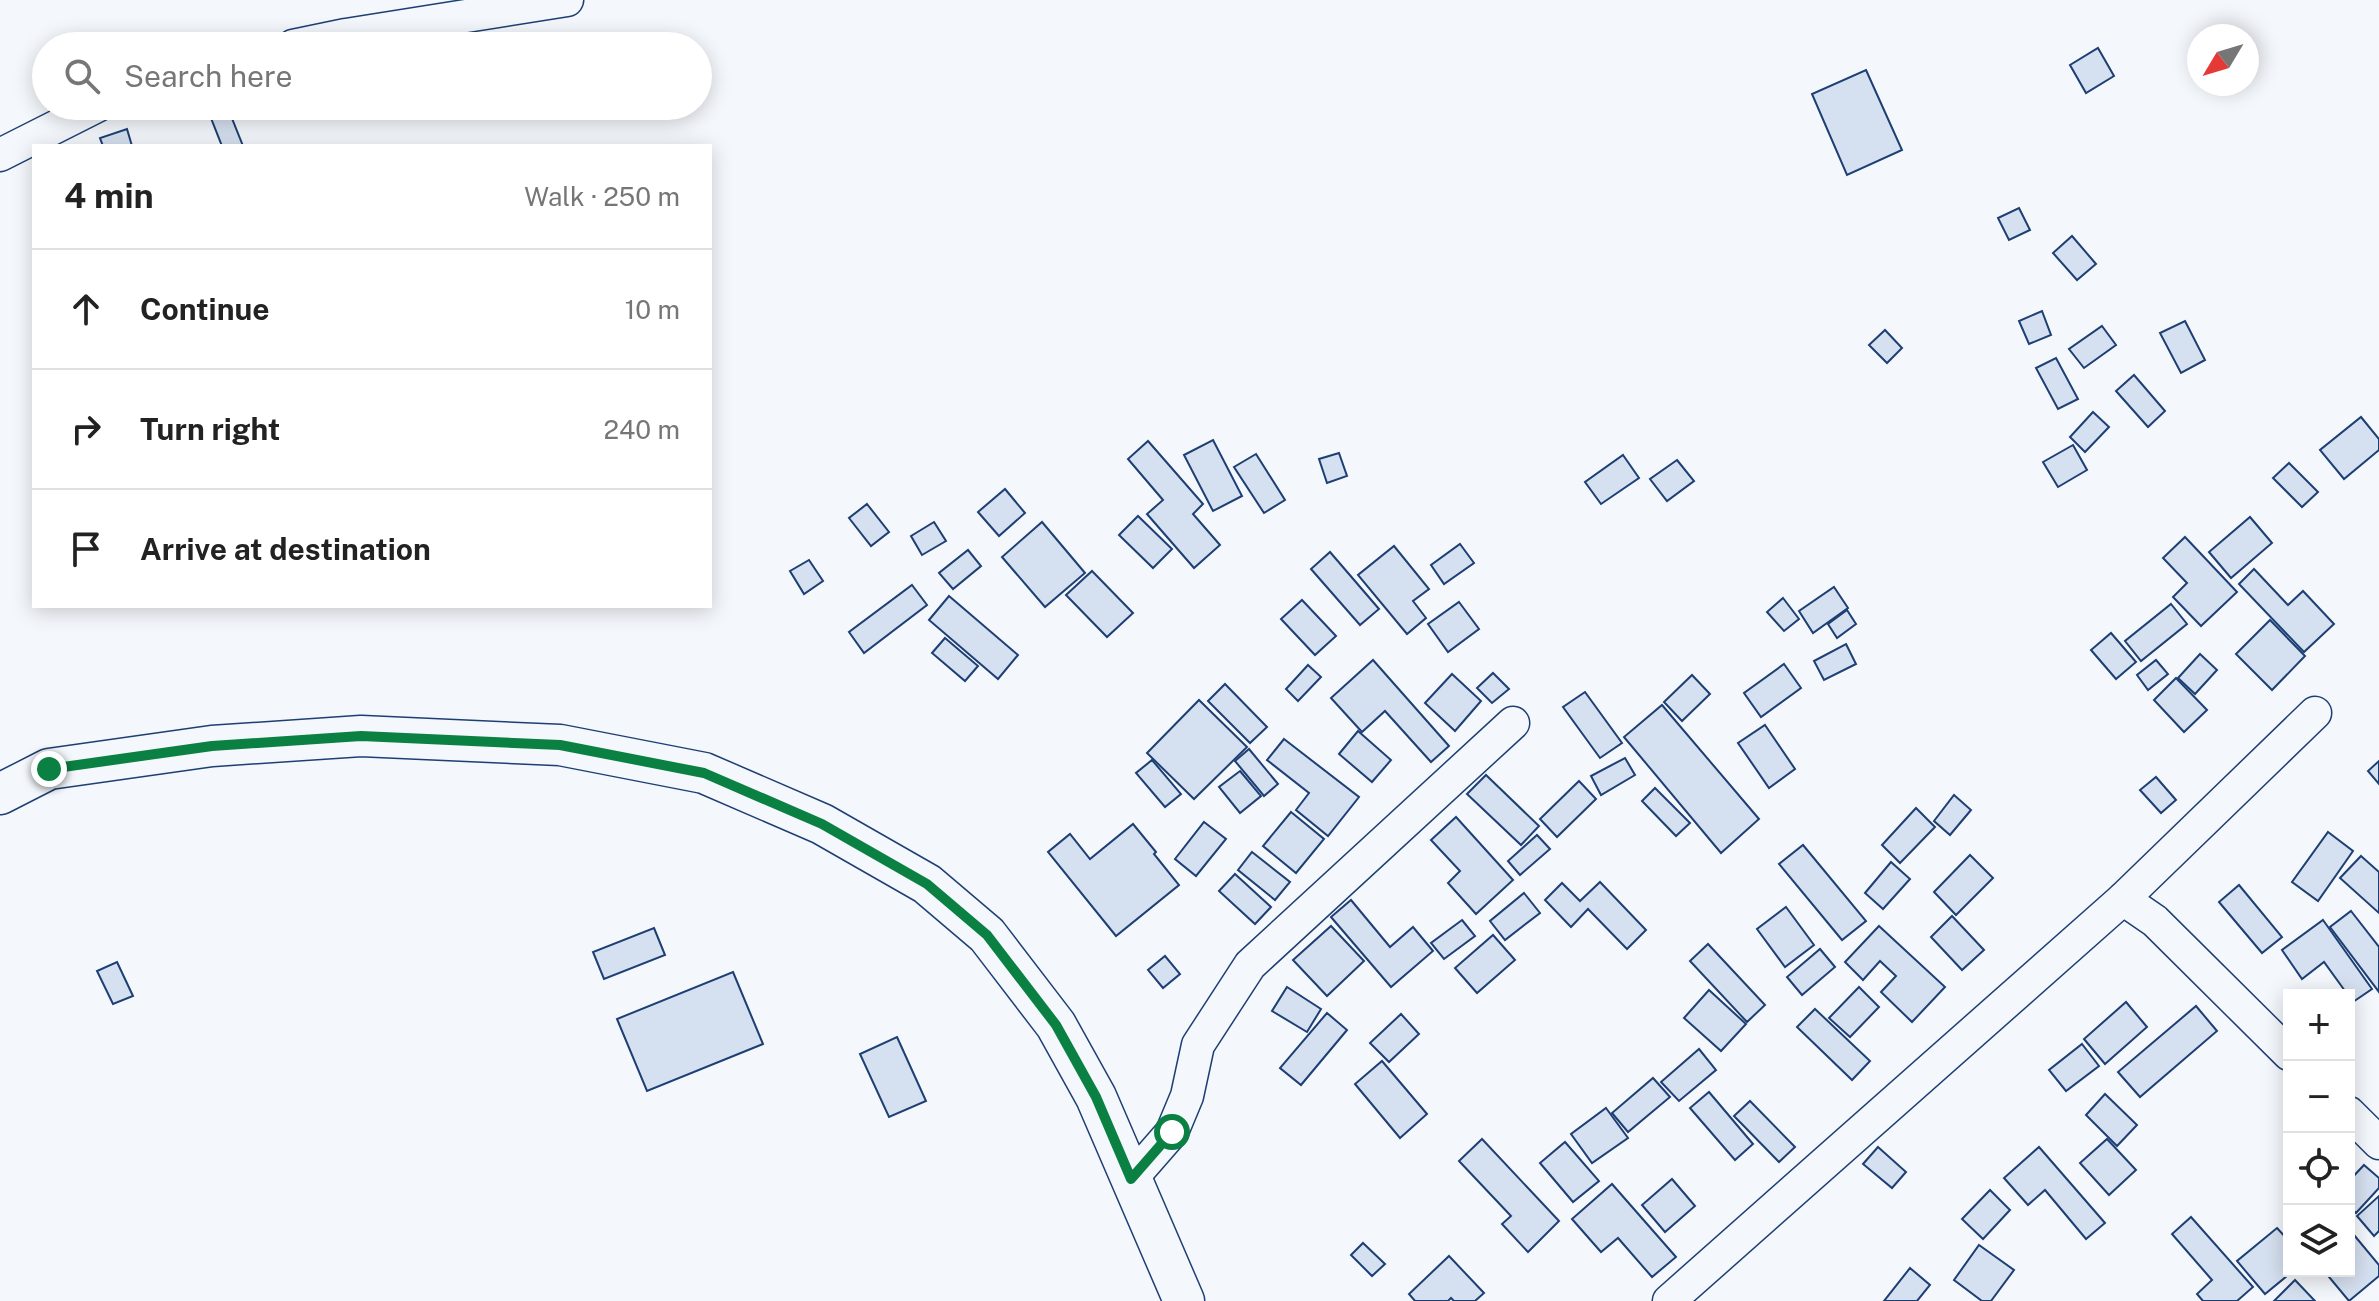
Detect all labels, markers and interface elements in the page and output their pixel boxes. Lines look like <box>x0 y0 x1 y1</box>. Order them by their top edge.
north arrow <box>2187 24 2259 96</box>
search box <box>32 32 712 120</box>
icon: search <box>60 54 104 98</box>
text: Search here <box>124 58 292 94</box>
text: 4 min <box>64 176 154 216</box>
text: Walk · 250 m <box>524 181 680 212</box>
icon: ahead <box>64 287 108 331</box>
text: Continue <box>140 291 270 327</box>
text: 10 m <box>625 294 680 325</box>
icon: right <box>64 407 108 451</box>
text: Turn right <box>140 411 280 447</box>
text: 240 m <box>603 414 680 445</box>
icon: arrive <box>64 527 108 571</box>
text: Arrive at destination <box>140 531 431 567</box>
route end <box>31 751 67 787</box>
map controls <box>2283 989 2355 1277</box>
button: + <box>2283 989 2355 1061</box>
button: − <box>2283 1061 2355 1133</box>
route start <box>1154 1114 1190 1150</box>
button: locate <box>2283 1133 2355 1205</box>
button: layers <box>2283 1205 2355 1277</box>

